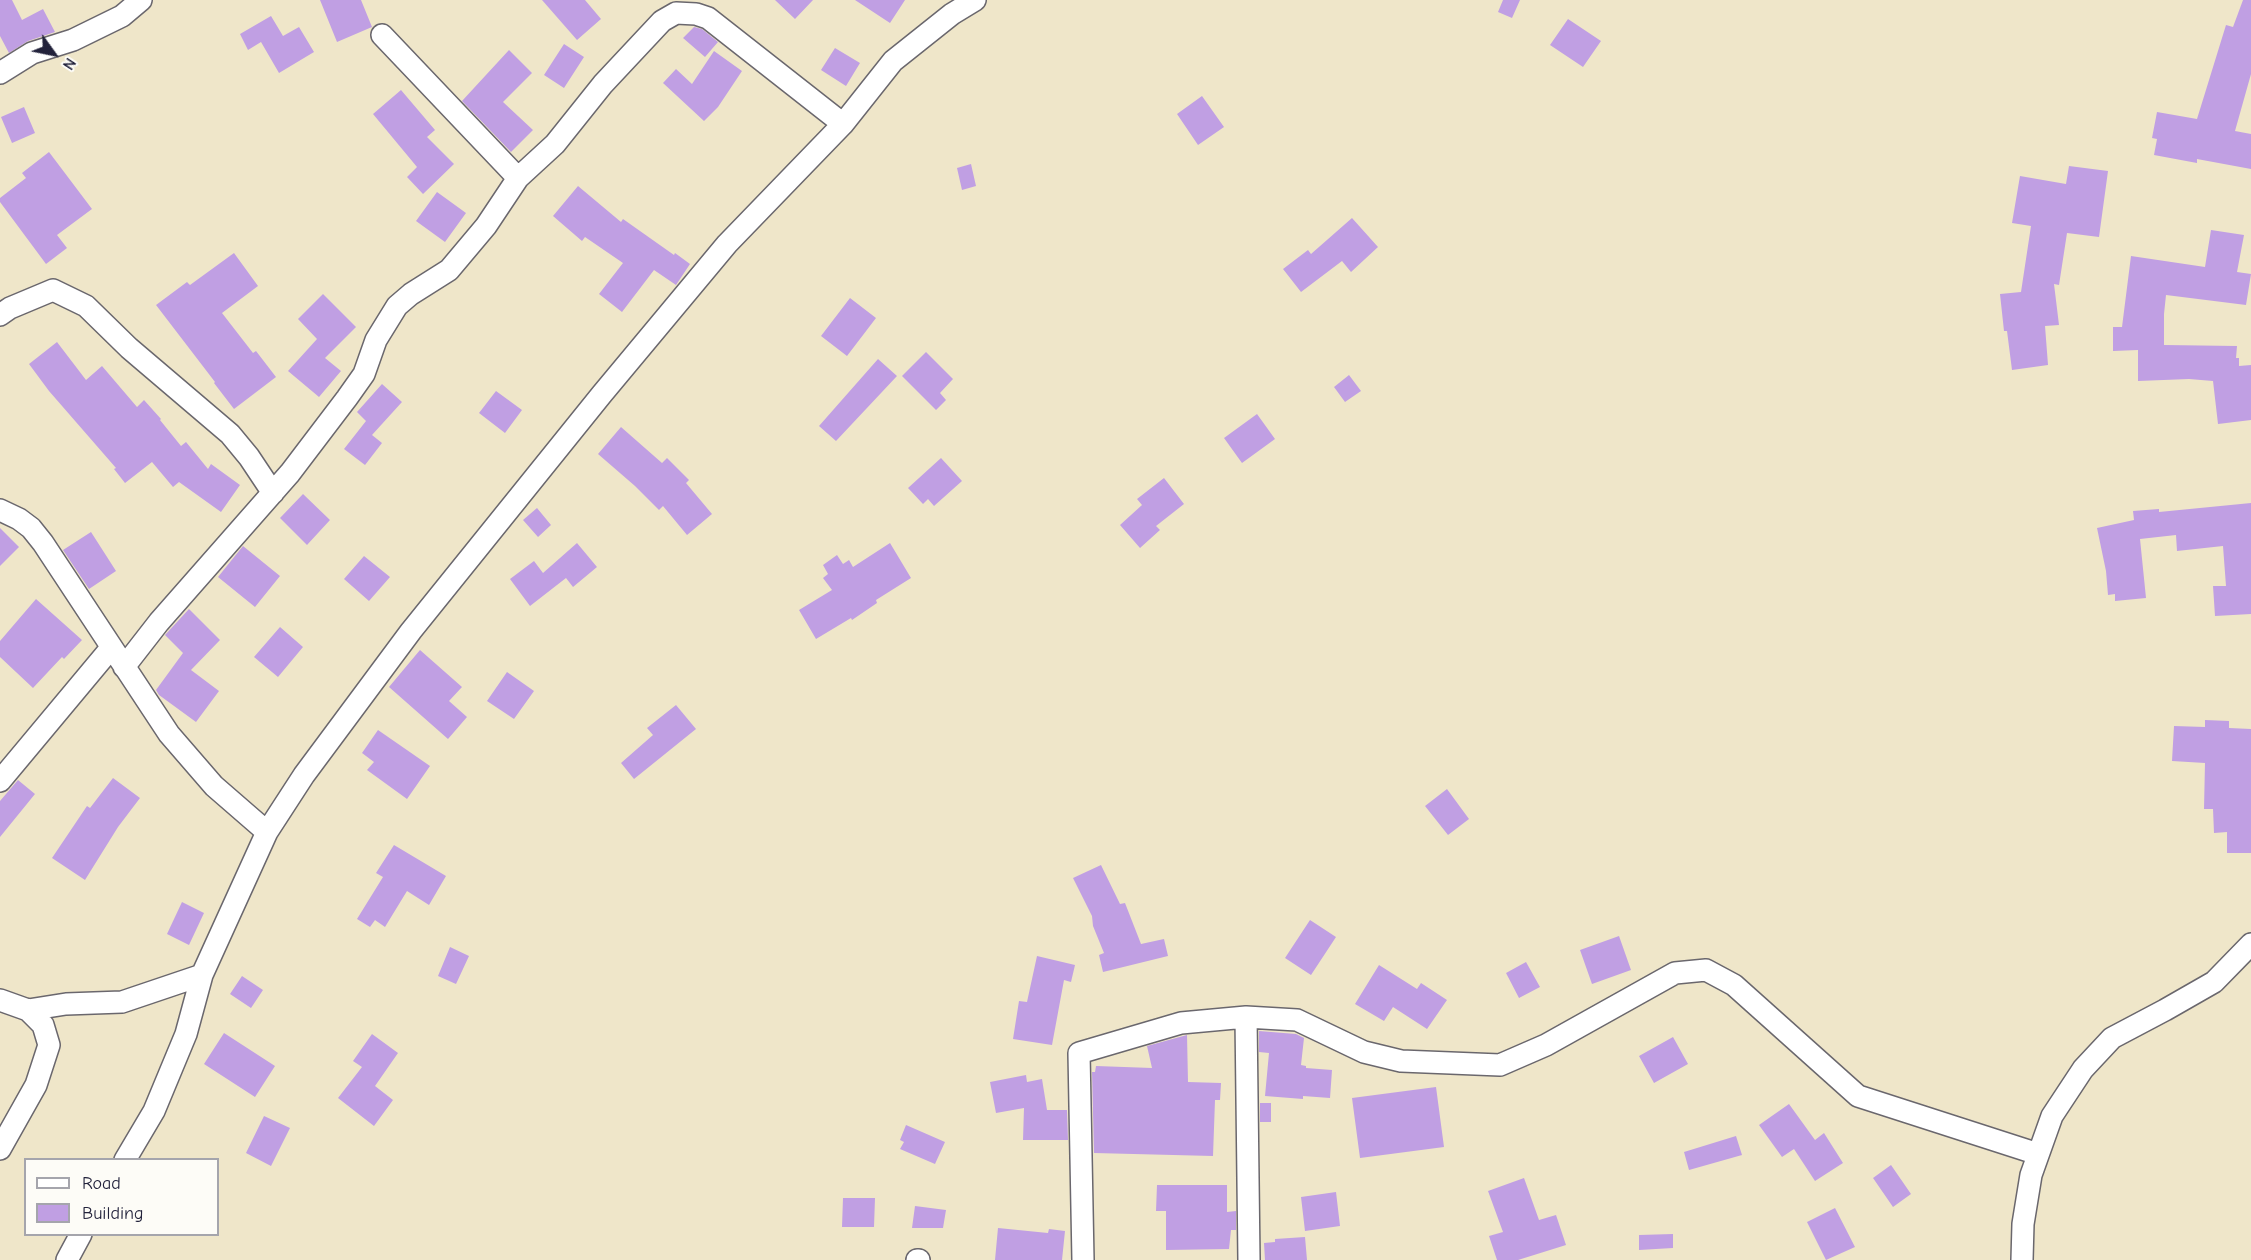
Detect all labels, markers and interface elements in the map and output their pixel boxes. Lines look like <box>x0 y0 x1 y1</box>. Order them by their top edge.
north arrow <box>24 24 84 84</box>
text: N <box>59 55 79 73</box>
legend <box>24 1158 219 1236</box>
text: Road <box>82 1173 121 1194</box>
text: Building <box>82 1203 144 1224</box>

